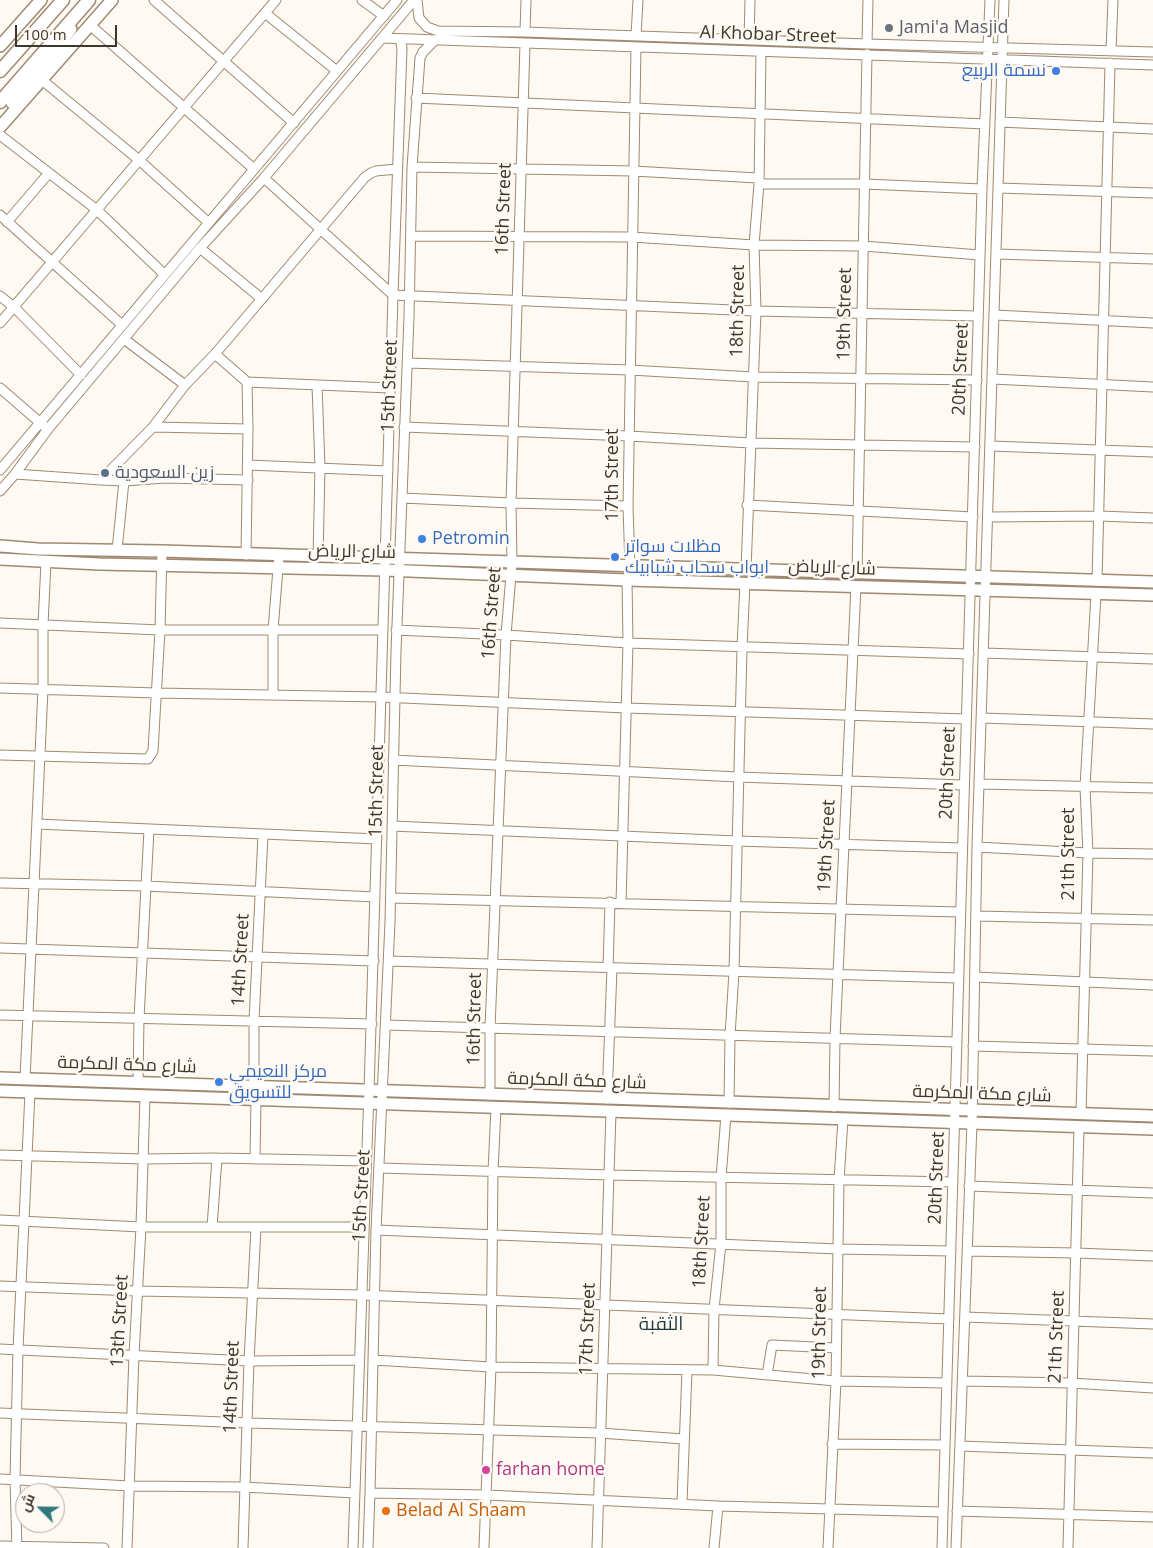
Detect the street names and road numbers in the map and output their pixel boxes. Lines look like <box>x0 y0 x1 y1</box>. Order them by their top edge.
street label: Al Khobar Street <box>699 22 837 48</box>
street label: 16th Street <box>492 162 516 256</box>
street label: 18th Street <box>726 264 750 358</box>
street label: 19th Street <box>833 267 857 361</box>
street label: 20th Street <box>949 322 973 416</box>
street label: 15th Street <box>378 339 402 433</box>
street label: 17th Street <box>602 429 624 521</box>
street label: شارع الرياض <box>308 540 396 564</box>
street label: شارع الرياض <box>788 556 876 580</box>
street label: 16th Street <box>478 566 506 660</box>
street label: 20th Street <box>936 726 960 820</box>
street label: 15th Street <box>365 744 389 838</box>
street label: 19th Street <box>814 799 840 893</box>
street label: 21th Street <box>1058 808 1080 900</box>
street label: 14th Street <box>228 913 254 1007</box>
street label: 16th Street <box>463 972 487 1066</box>
street label: شارع مكة المكرمة <box>57 1052 197 1078</box>
street label: شارع مكة المكرمة <box>507 1068 647 1094</box>
street label: شارع مكة المكرمة <box>912 1081 1052 1107</box>
street label: 20th Street <box>925 1131 949 1225</box>
street label: 15th Street <box>349 1149 375 1243</box>
street label: 18th Street <box>689 1195 715 1289</box>
street label: 13th Street <box>107 1274 133 1368</box>
street label: 17th Street <box>576 1282 600 1376</box>
street label: 19th Street <box>808 1286 832 1380</box>
street label: 21th Street <box>1045 1290 1069 1384</box>
street label: 14th Street <box>220 1340 244 1434</box>

